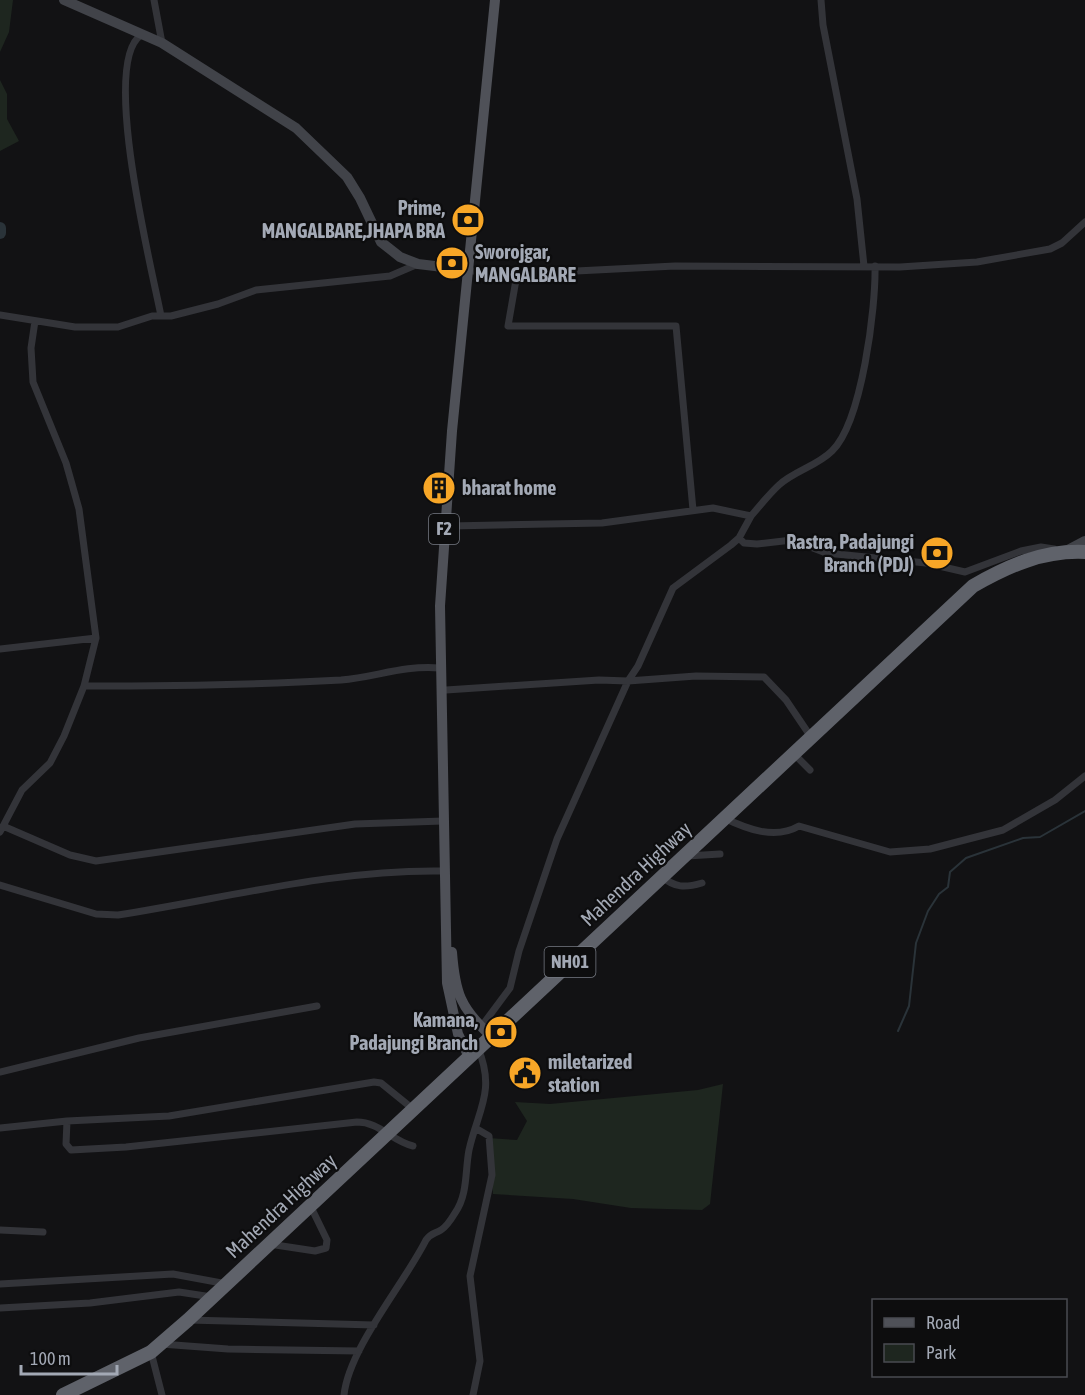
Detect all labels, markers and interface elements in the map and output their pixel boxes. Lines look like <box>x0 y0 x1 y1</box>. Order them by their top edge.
place label: Prime, MANGALBARE,JHAPA BRA <box>262 196 445 242</box>
bank icon: Prime, MANGALBARE,JHAPA BRA <box>450 202 486 238</box>
place label: Sworojgar, MANGALBARE <box>475 240 576 286</box>
bank icon: Sworojgar, MANGALBARE <box>434 245 470 281</box>
building icon: bharat home <box>421 470 457 506</box>
place label: bharat home <box>462 476 556 499</box>
road number: F2 <box>429 514 459 544</box>
place label: Rastra, Padajungi Branch (PDJ) <box>786 530 914 576</box>
bank icon: Rastra, Padajungi Branch (PDJ) <box>919 535 955 571</box>
street label: Mahendra Highway <box>576 817 695 930</box>
road number: NH01 <box>544 947 596 977</box>
place label: Kamana, Padajungi Branch <box>350 1008 478 1054</box>
bank icon: Kamana, Padajungi Branch <box>483 1014 519 1050</box>
place label: miletarized station <box>548 1050 632 1096</box>
public building icon: miletarized station <box>507 1055 543 1091</box>
street label: Mahendra Highway <box>221 1149 340 1262</box>
legend <box>872 1299 1067 1377</box>
text: Road <box>926 1312 960 1333</box>
scale bar <box>21 1338 117 1376</box>
text: Park <box>926 1342 956 1363</box>
text: 100 m <box>30 1348 71 1369</box>

